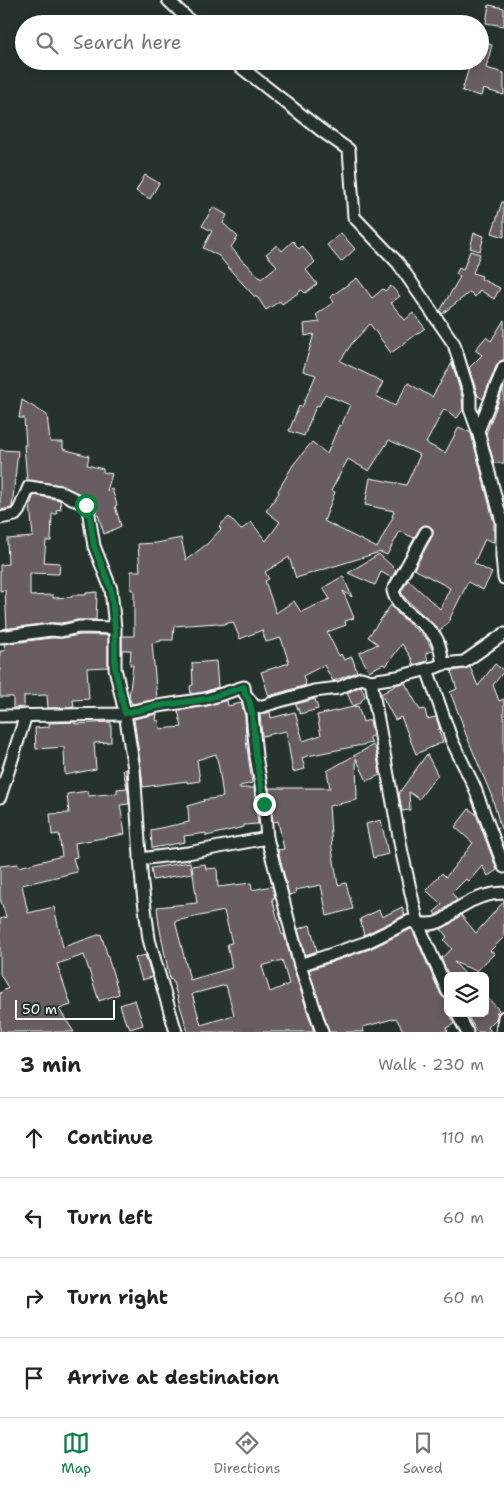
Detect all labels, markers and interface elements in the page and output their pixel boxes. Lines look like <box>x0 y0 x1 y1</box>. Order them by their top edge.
search box <box>15 15 489 70</box>
icon: search <box>33 29 61 57</box>
text: Search here <box>73 30 182 55</box>
route start <box>75 494 98 517</box>
route end <box>253 793 276 816</box>
map controls <box>444 972 489 1017</box>
button: layers <box>444 972 489 1017</box>
scale bar <box>15 997 115 1020</box>
text: 50 m <box>22 1000 57 1018</box>
text: 3 min <box>20 1051 81 1079</box>
text: Walk · 230 m <box>378 1054 484 1075</box>
icon: ahead <box>20 1124 48 1152</box>
text: Continue <box>67 1125 153 1150</box>
text: 110 m <box>441 1127 484 1148</box>
icon: left <box>20 1204 48 1232</box>
text: Turn left <box>67 1205 153 1230</box>
text: 60 m <box>443 1207 484 1228</box>
icon: right <box>20 1284 48 1312</box>
text: Turn right <box>67 1285 168 1310</box>
text: 60 m <box>443 1287 484 1308</box>
icon: arrive <box>20 1364 48 1392</box>
text: Arrive at destination <box>67 1365 279 1390</box>
tab: Map <box>61 1429 91 1477</box>
tab: Directions <box>214 1429 281 1477</box>
tab: Saved <box>403 1429 443 1477</box>

